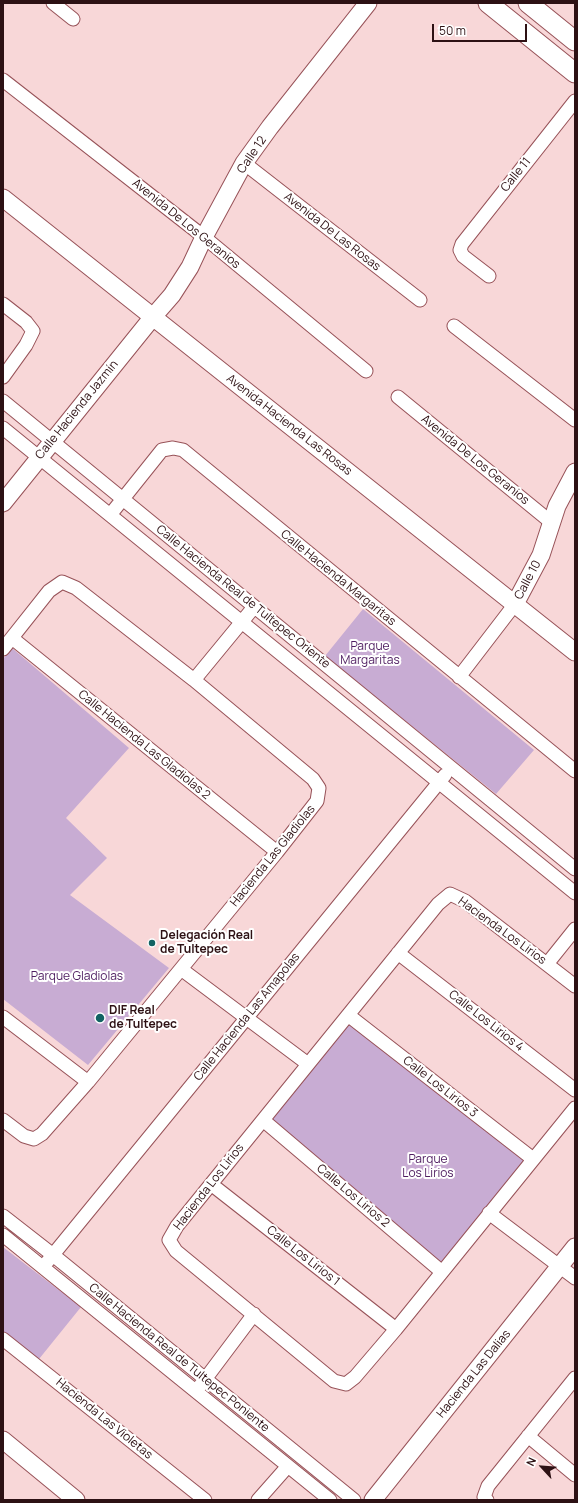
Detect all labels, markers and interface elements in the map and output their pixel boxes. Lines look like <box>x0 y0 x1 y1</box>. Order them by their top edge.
scale bar <box>434 16 529 42</box>
text: 50 m <box>439 22 466 39</box>
street label: Calle 12 <box>234 134 270 176</box>
street label: Calle 11 <box>498 155 534 195</box>
street label: Avenida De Los Geranios <box>129 176 243 272</box>
street label: Avenida De Las Rosas <box>281 190 383 274</box>
street label: Calle Hacienda Jazmín <box>33 358 121 462</box>
street label: Avenida Hacienda Las Rosas <box>223 371 355 479</box>
street label: Avenida De Los Geranios <box>418 412 532 508</box>
street label: Calle Hacienda Real de Tultepec Oriente <box>153 522 333 672</box>
street label: Calle Hacienda Margaritas <box>278 527 398 629</box>
street label: Calle 10 <box>512 558 544 602</box>
park label: Parque Margaritas <box>340 640 400 668</box>
street label: Calle Hacienda Las Gladiolas 2 <box>75 687 213 803</box>
street label: Hacienda Las Gladiolas <box>228 802 318 910</box>
street label: Hacienda Los Lirios <box>455 894 549 968</box>
place label: Delegación Real de Tultepec <box>160 929 253 957</box>
marker: Delegación Real de Tultepec <box>147 938 157 948</box>
street label: Calle Hacienda Las Amapolas <box>191 950 303 1084</box>
park label: Parque Gladiolas <box>31 970 123 984</box>
street label: Calle Los Lirios 4 <box>446 987 526 1055</box>
place label: DIF Real de Tultepec <box>109 1004 177 1032</box>
marker: DIF Real de Tultepec <box>94 1012 106 1024</box>
street label: Calle Los Lirios 3 <box>400 1053 480 1121</box>
street label: Hacienda Los Lirios <box>171 1141 247 1233</box>
park label: Parque Los Lirios <box>402 1153 454 1181</box>
street label: Calle Los Lirios 2 <box>314 1161 392 1231</box>
street label: Calle Los Lirios 1 <box>264 1223 342 1289</box>
street label: Calle Hacienda Real de Tultepec Poniente <box>86 1281 272 1435</box>
street label: Hacienda Las Dalias <box>434 1327 514 1421</box>
street label: Hacienda Las Violetas <box>53 1376 155 1462</box>
north arrow <box>522 1447 562 1487</box>
text: N <box>522 1455 539 1468</box>

